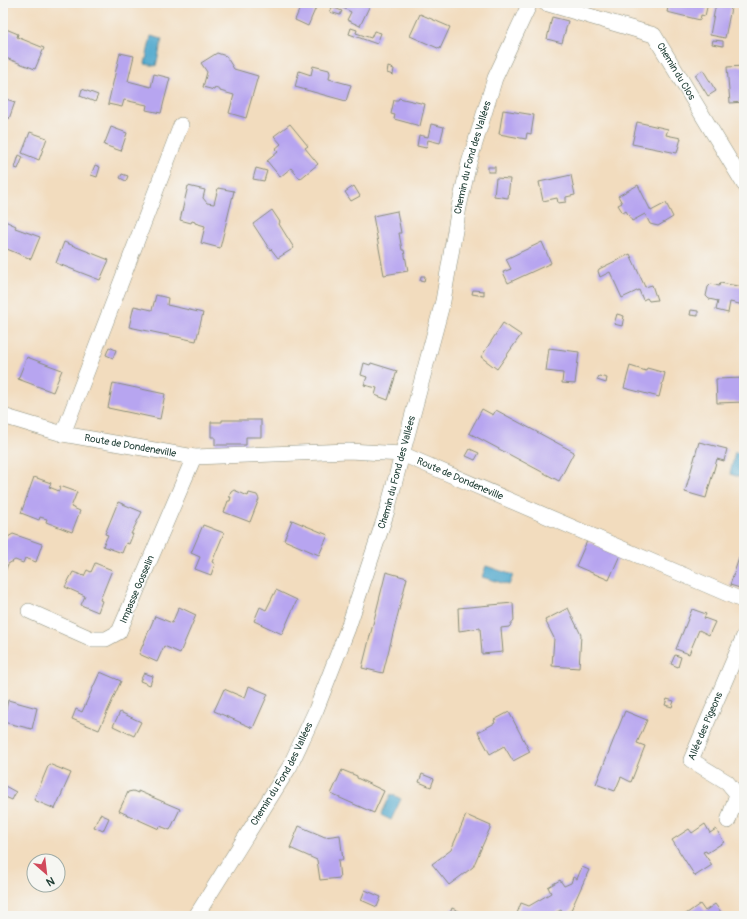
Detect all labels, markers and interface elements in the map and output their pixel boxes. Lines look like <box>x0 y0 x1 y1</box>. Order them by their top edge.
street label: Chemin du Clos <box>654 41 698 103</box>
street label: Chemin du Fond des Vallées <box>452 99 494 215</box>
street label: Chemin du Fond des Vallées <box>375 414 418 530</box>
street label: Route de Dondeneville <box>83 432 177 460</box>
street label: Route de Dondeneville <box>415 455 505 503</box>
street label: Impasse Gosselin <box>117 553 157 625</box>
street label: Allée des Pigeons <box>686 690 725 762</box>
street label: Chemin du Fond des Vallées <box>248 720 316 828</box>
north arrow <box>26 853 66 893</box>
text: N <box>44 874 57 889</box>

